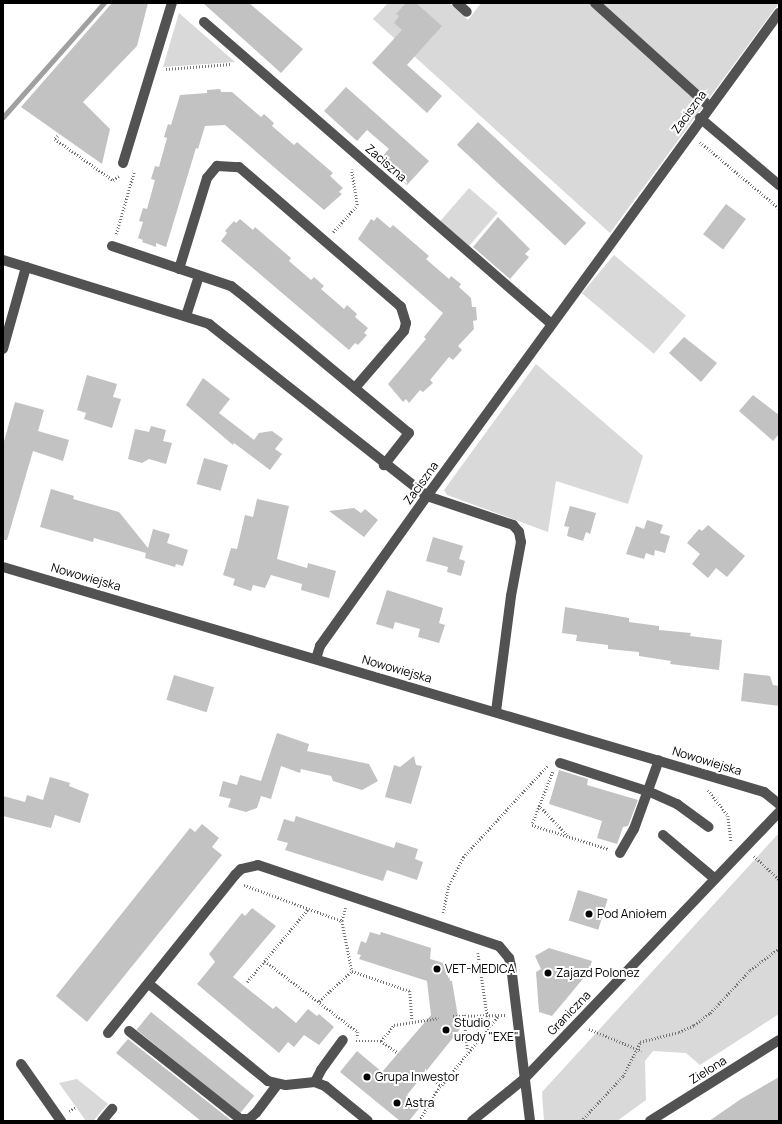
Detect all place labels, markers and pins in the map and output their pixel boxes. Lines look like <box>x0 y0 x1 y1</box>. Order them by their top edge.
place label: Pod Aniołem <box>597 907 667 921</box>
marker: Pod Aniołem <box>584 909 594 919</box>
place label: VET-MEDICA <box>445 962 515 976</box>
marker: VET-MEDICA <box>432 964 442 974</box>
place label: Zajazd Polonez <box>556 966 640 980</box>
marker: Zajazd Polonez <box>543 968 553 978</box>
place label: Studio urody "EXE" <box>454 1016 519 1044</box>
marker: Studio urody "EXE" <box>441 1025 451 1035</box>
place label: Grupa Inwestor <box>375 1070 459 1084</box>
marker: Grupa Inwestor <box>362 1072 372 1082</box>
place label: Astra <box>405 1096 434 1110</box>
marker: Astra <box>392 1098 402 1108</box>

